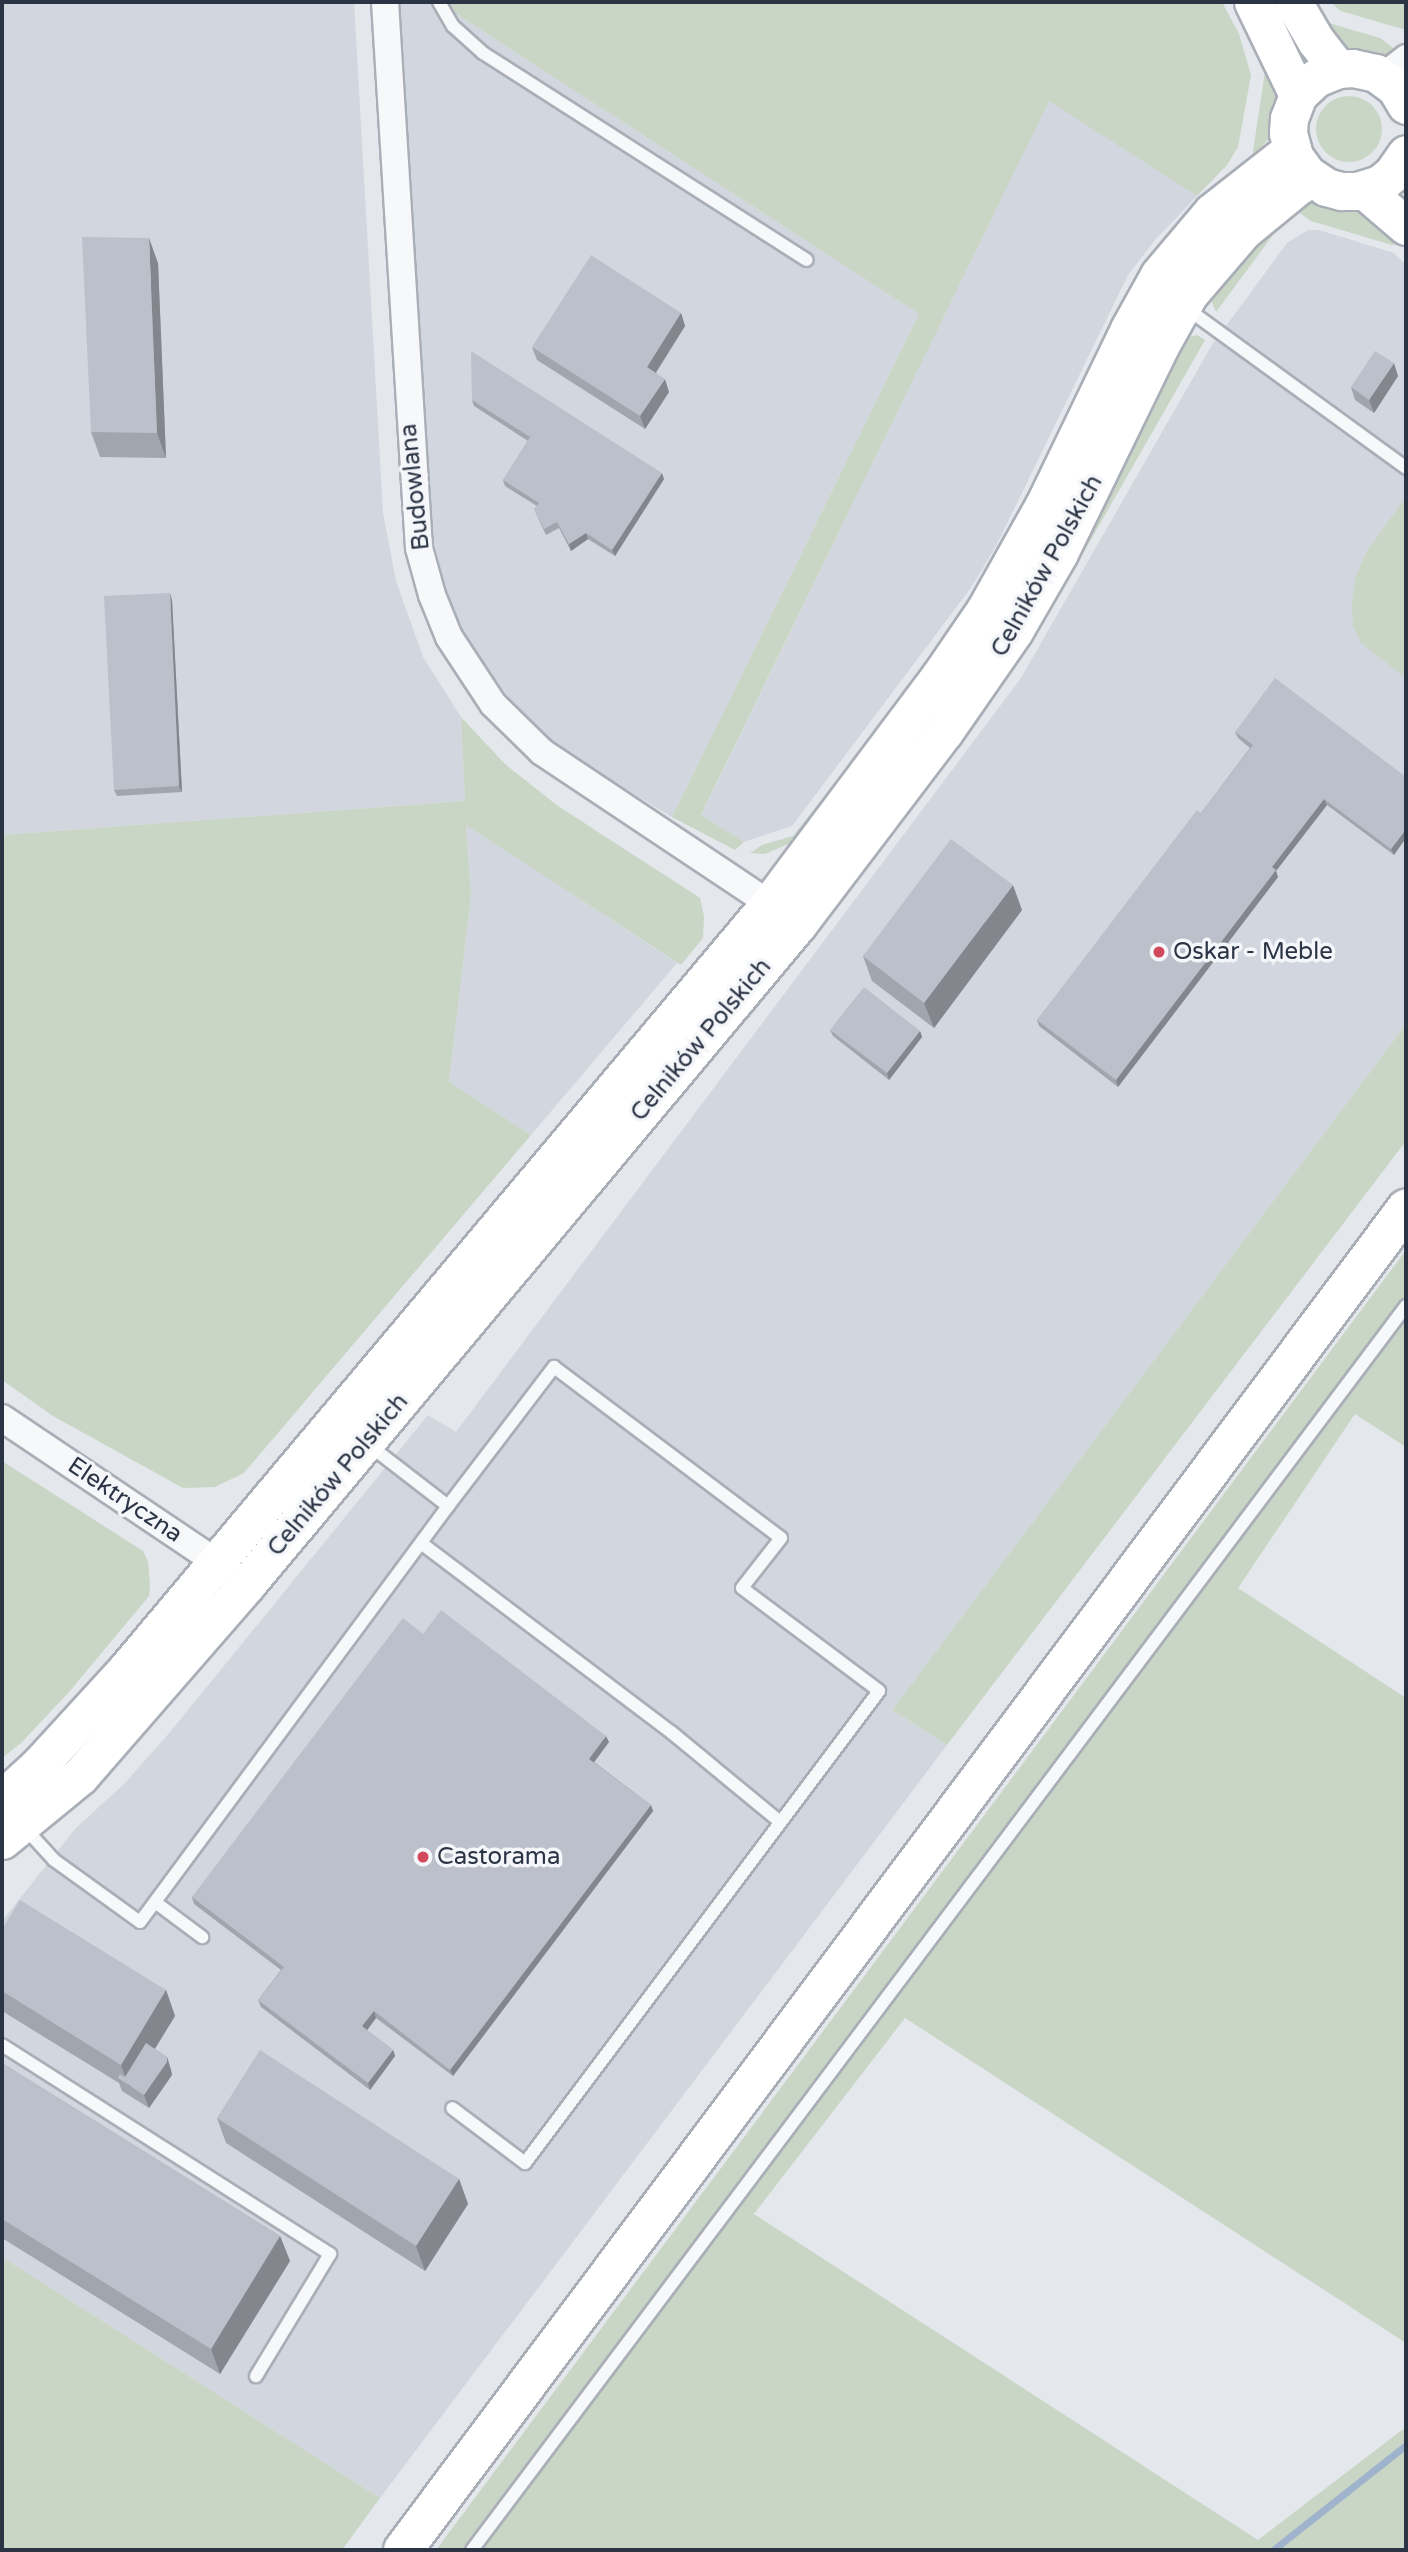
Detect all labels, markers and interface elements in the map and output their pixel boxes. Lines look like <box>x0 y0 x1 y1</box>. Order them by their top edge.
street label: Budowlana <box>394 422 436 552</box>
street label: Celników Polskich <box>985 470 1109 662</box>
place label: Oskar - Meble <box>1173 938 1333 966</box>
marker: Oskar - Meble <box>1151 944 1167 960</box>
street label: Celników Polskich <box>625 953 777 1127</box>
street label: Celników Polskich <box>262 1388 414 1562</box>
street label: Elektryczna <box>62 1451 188 1549</box>
place label: Castorama <box>437 1843 560 1871</box>
marker: Castorama <box>415 1849 431 1865</box>

